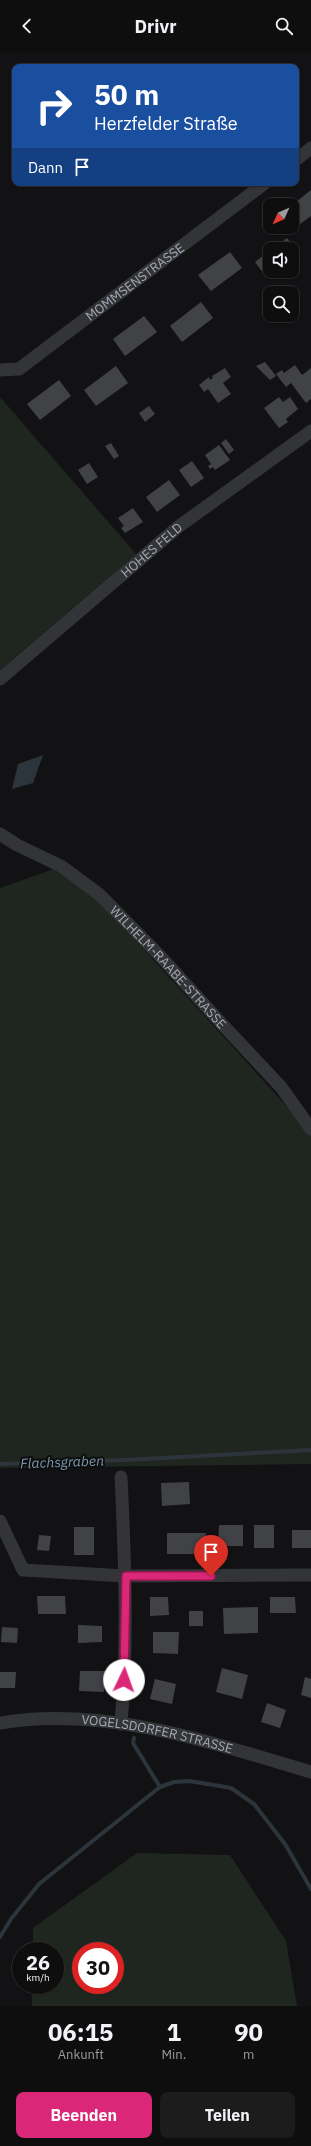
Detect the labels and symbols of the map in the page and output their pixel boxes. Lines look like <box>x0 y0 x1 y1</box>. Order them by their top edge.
north arrow <box>263 198 299 234</box>
street label: MOMMSENSTRASSE <box>82 239 187 324</box>
street label: HOHES FELD <box>117 519 186 581</box>
street label: WILHELM-RAABE-STRASSE <box>107 902 230 1032</box>
water label: Flachsgraben <box>20 1452 104 1472</box>
pin <box>194 1535 228 1576</box>
position arrow <box>103 1659 145 1701</box>
street label: VOGELSDORFER STRASSE <box>81 1711 235 1757</box>
speed limit sign: 30 <box>72 1942 124 1994</box>

